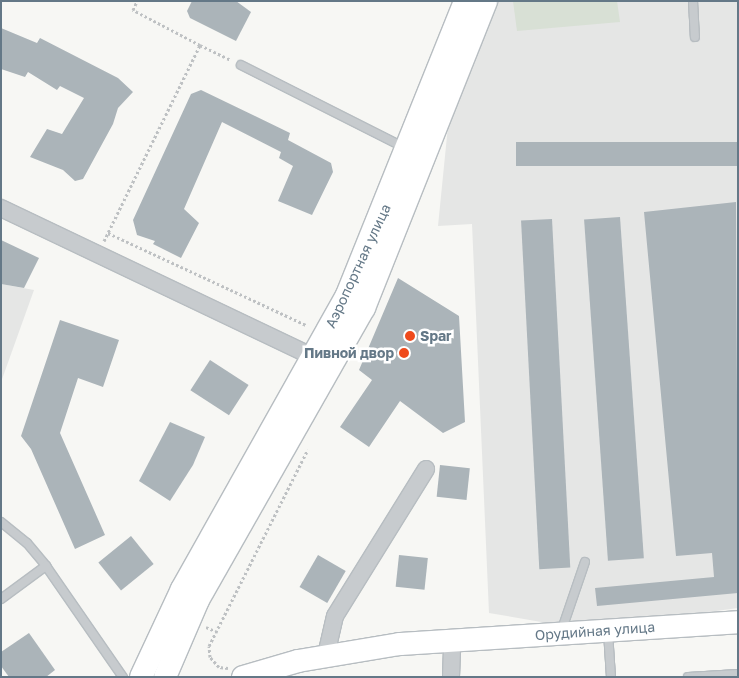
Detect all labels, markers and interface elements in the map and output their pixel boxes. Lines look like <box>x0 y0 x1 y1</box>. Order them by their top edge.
street label: Аэропортная улица <box>322 201 394 331</box>
place label: Spar <box>420 328 452 344</box>
marker: Spar <box>404 330 416 342</box>
place label: Пивной двор <box>304 345 394 361</box>
marker: Пивной двор <box>398 347 410 359</box>
street label: Орудийная улица <box>534 618 656 644</box>

